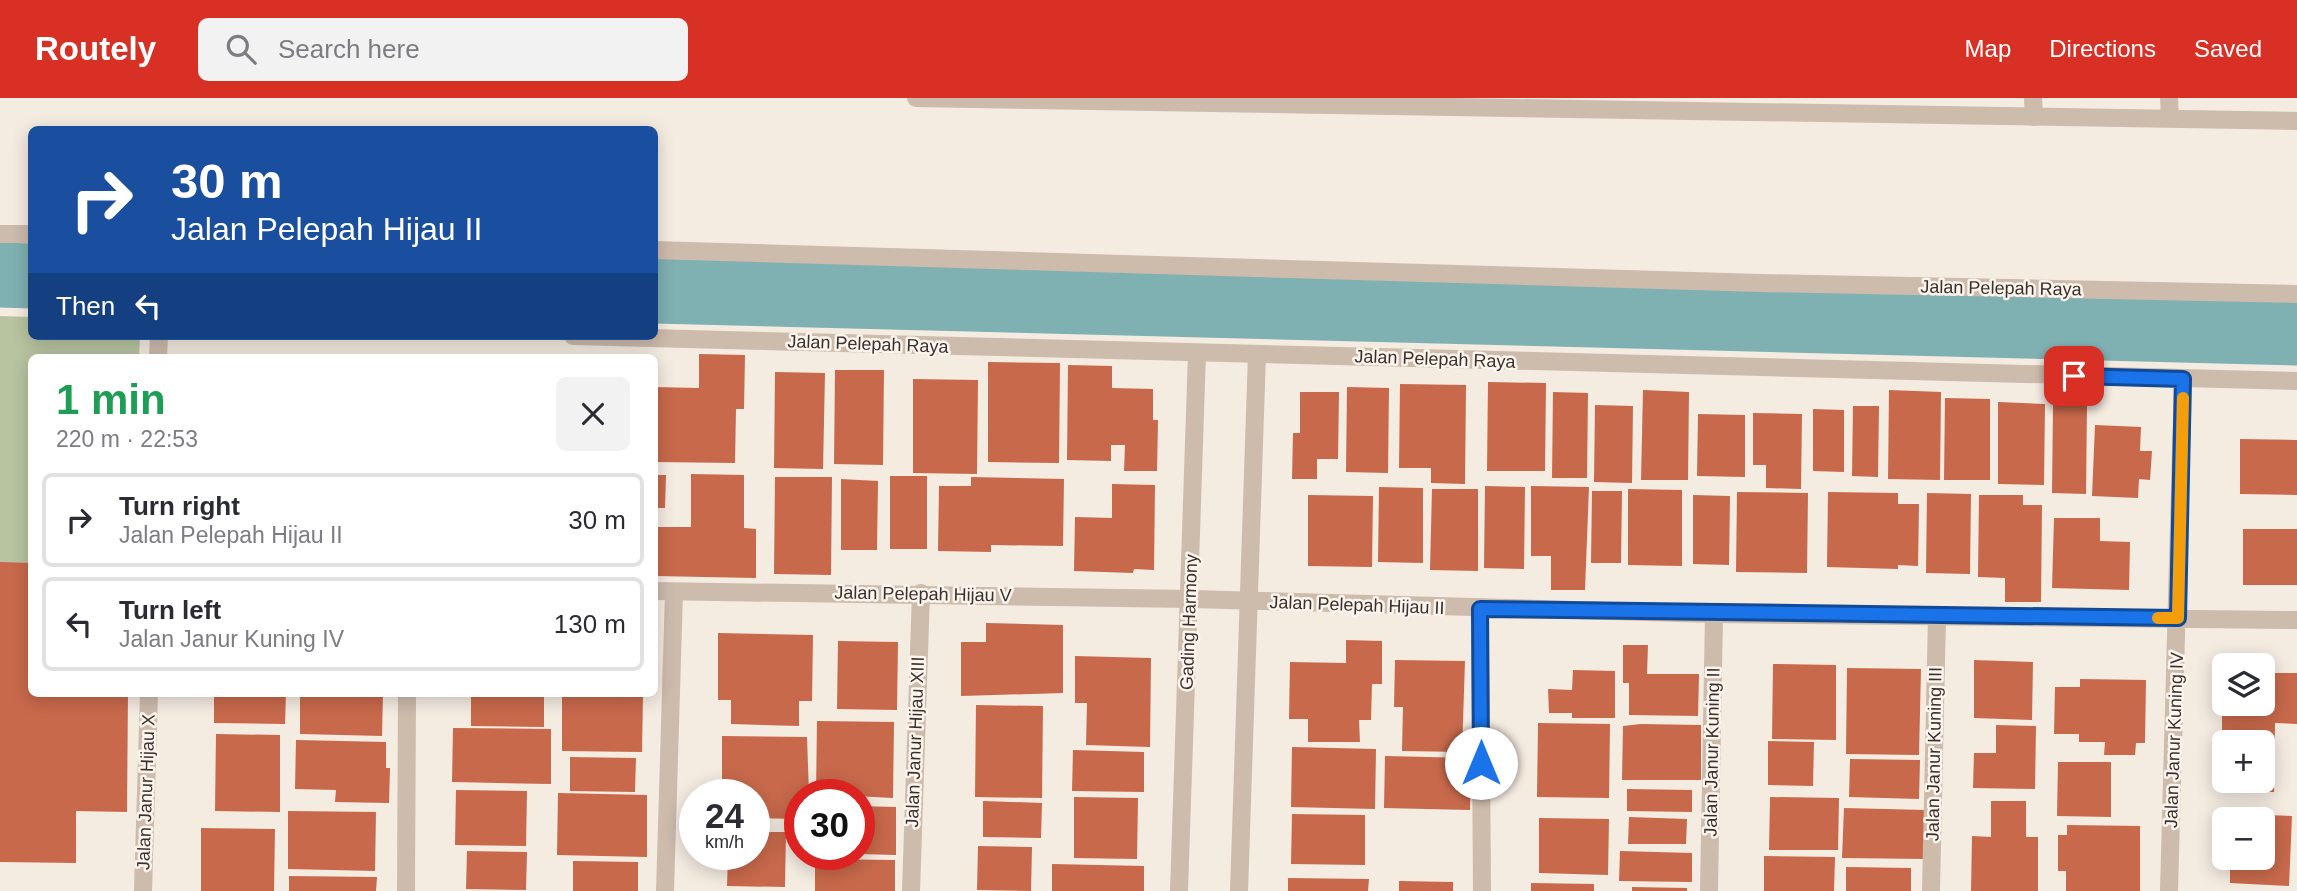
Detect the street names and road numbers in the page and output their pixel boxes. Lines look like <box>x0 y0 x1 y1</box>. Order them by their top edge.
street label: Jalan Pelepah Raya <box>1920 277 2083 299</box>
street label: Jalan Pelepah Raya <box>787 331 950 357</box>
street label: Jalan Pelepah Raya <box>1354 346 1517 372</box>
street label: Gading Harmony <box>1177 554 1201 690</box>
street label: Jalan Pelepah Hijau V <box>834 582 1012 606</box>
street label: Jalan Pelepah Hijau II <box>1269 592 1445 618</box>
street label: Jalan Janur Kuning IV <box>2161 652 2187 828</box>
street label: Jalan Janur Hijau XIII <box>902 656 928 828</box>
street label: Jalan Janur Kuning II <box>1701 667 1723 837</box>
street label: Jalan Janur Kuning III <box>1922 667 1946 841</box>
street label: Jalan Janur Hijau X <box>133 714 159 870</box>

